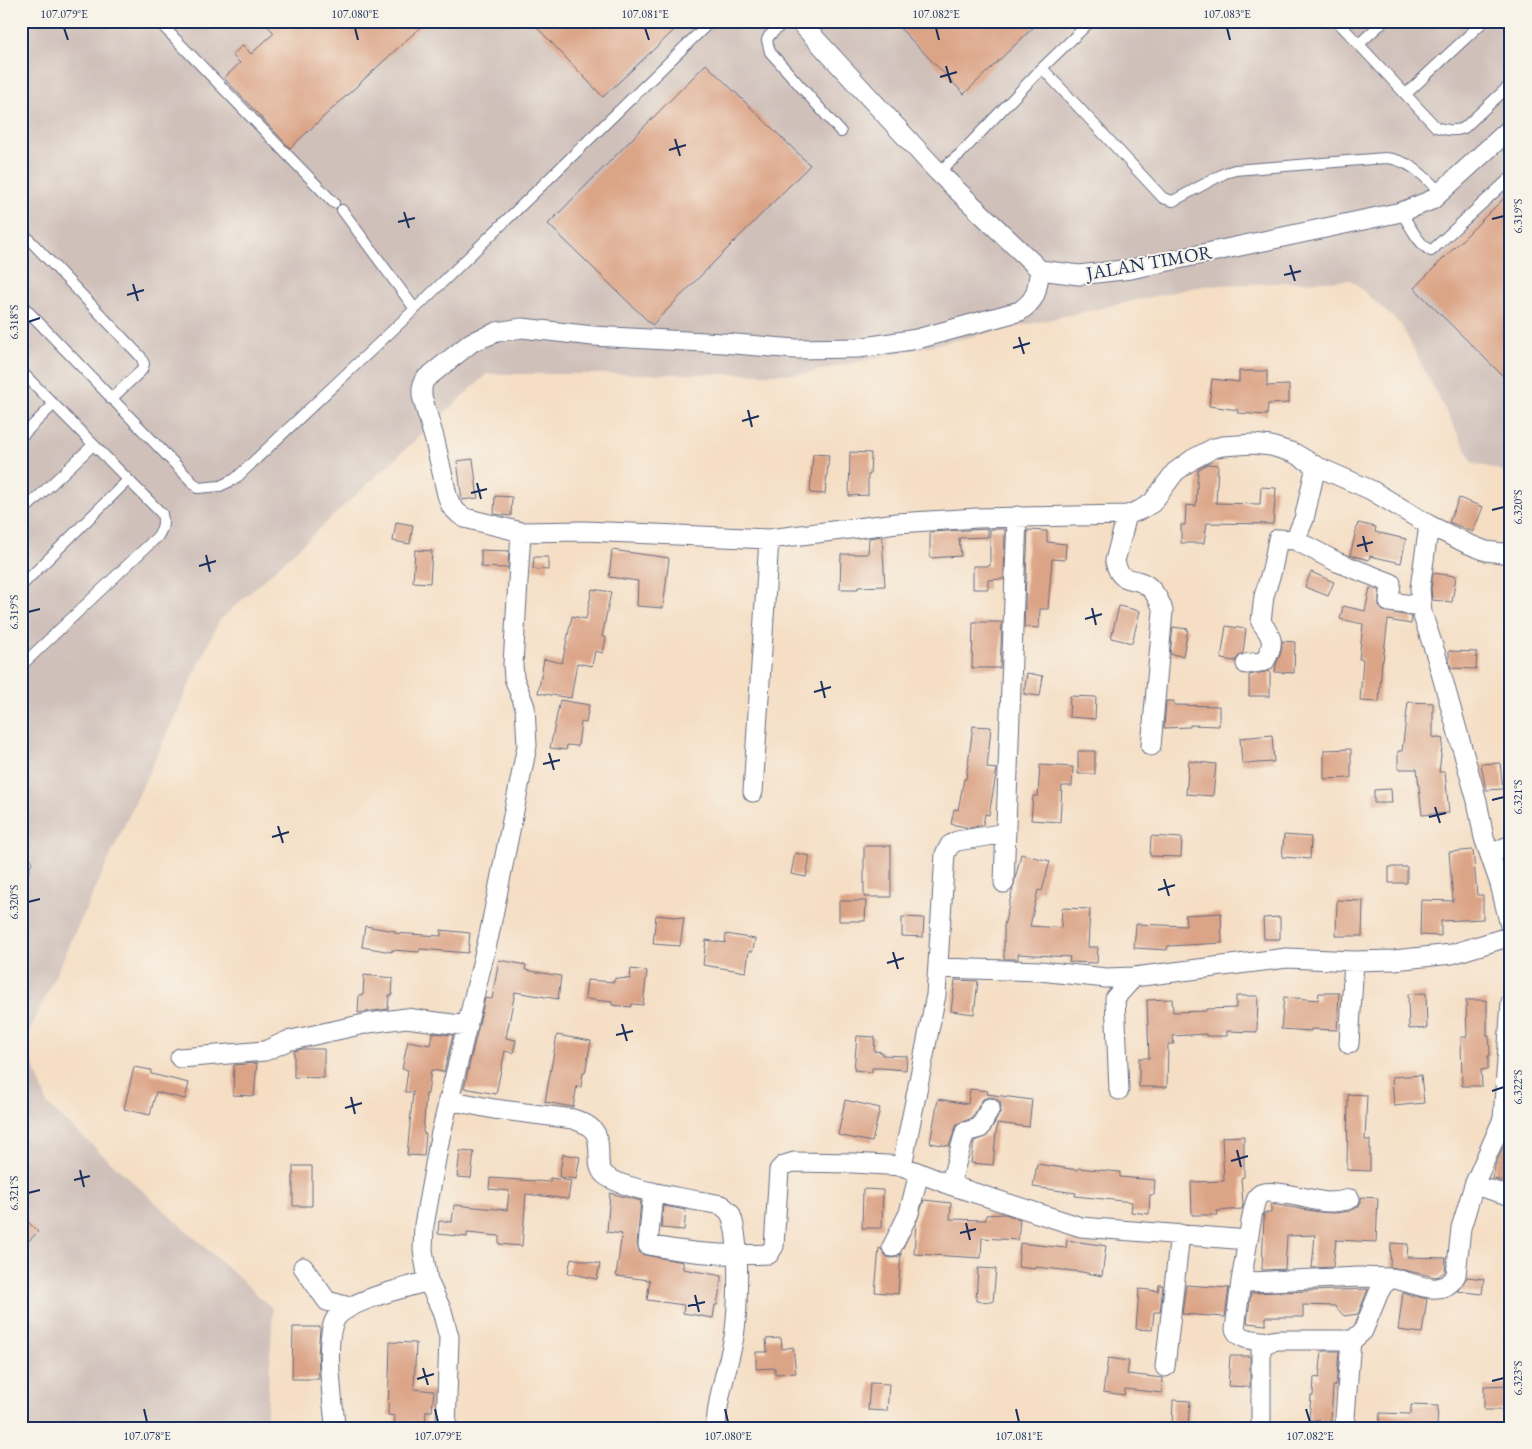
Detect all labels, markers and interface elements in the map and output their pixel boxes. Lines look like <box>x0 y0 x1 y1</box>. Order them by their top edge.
text: 107.079°E <box>40 6 88 22</box>
text: 107.080°E <box>331 6 379 22</box>
text: 107.081°E <box>621 6 669 22</box>
text: 107.082°E <box>912 6 960 22</box>
text: 107.083°E <box>1203 6 1251 22</box>
text: 6.319°S <box>1510 198 1526 233</box>
street label: JALAN TIMOR <box>1082 239 1214 286</box>
text: 6.318°S <box>6 304 22 339</box>
text: 6.320°S <box>1510 489 1526 524</box>
text: 6.319°S <box>6 594 22 629</box>
text: 6.321°S <box>1510 779 1526 814</box>
text: 6.320°S <box>6 884 22 919</box>
text: 6.322°S <box>1510 1069 1526 1104</box>
text: 6.321°S <box>6 1175 22 1210</box>
text: 6.323°S <box>1510 1360 1526 1395</box>
text: 107.078°E <box>123 1428 171 1444</box>
text: 107.079°E <box>414 1428 462 1444</box>
text: 107.080°E <box>704 1428 752 1444</box>
text: 107.081°E <box>995 1428 1043 1444</box>
text: 107.082°E <box>1286 1428 1334 1444</box>

